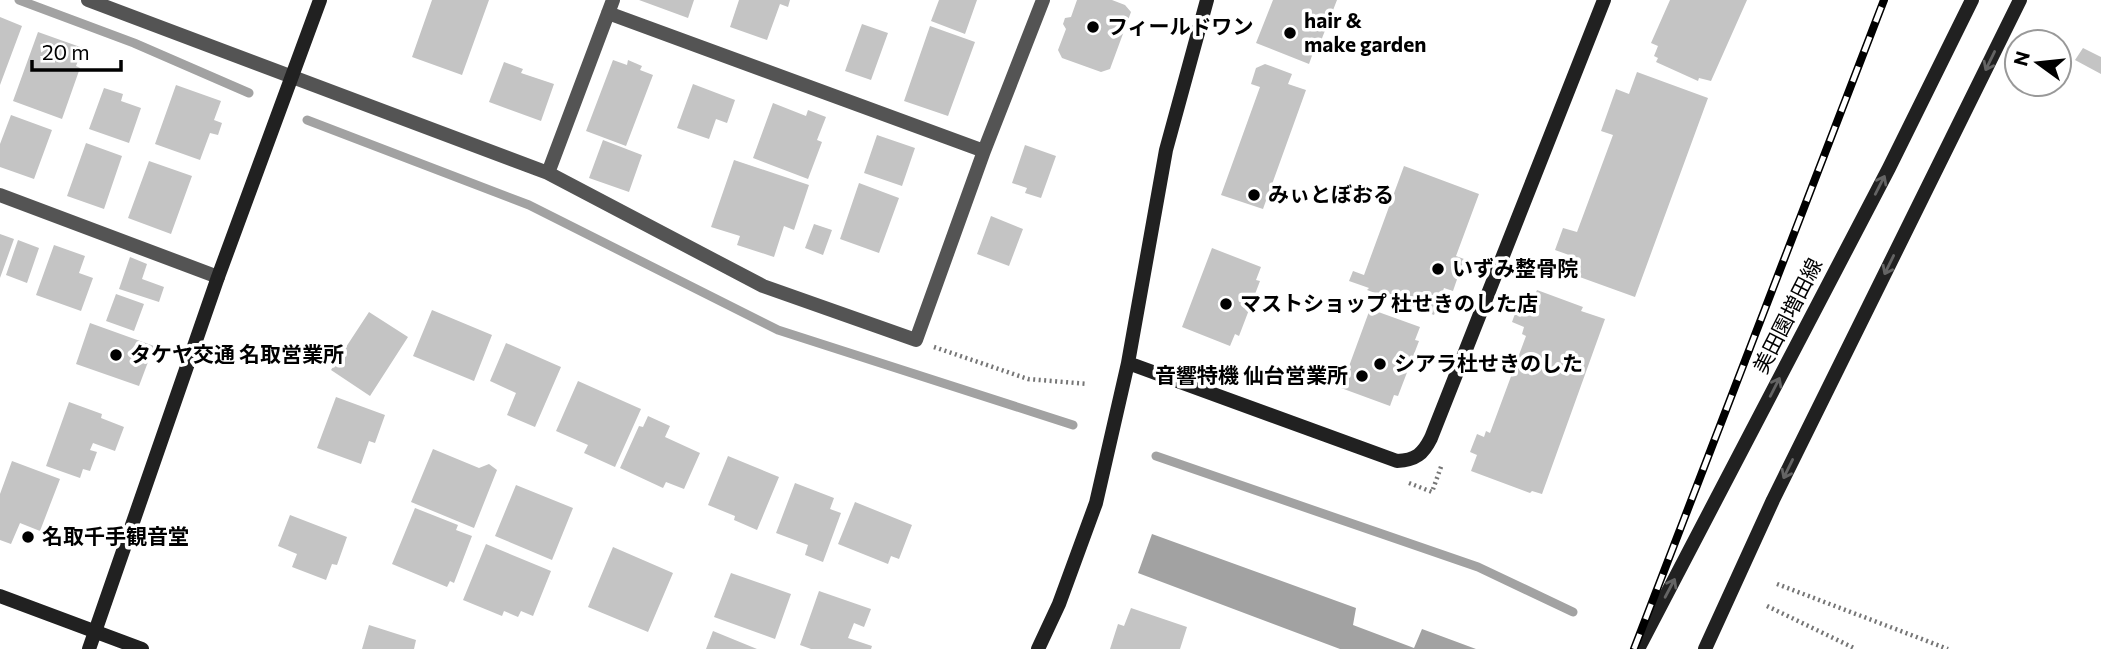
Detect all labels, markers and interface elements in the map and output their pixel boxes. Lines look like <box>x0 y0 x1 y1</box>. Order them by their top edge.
place label: hair & make garden <box>1304 7 1426 56</box>
place label: フィールドワン <box>1107 13 1254 38</box>
marker: フィールドワン <box>1085 19 1101 35</box>
marker: hair & make garden <box>1282 25 1298 41</box>
scale bar <box>32 28 121 72</box>
north arrow <box>2003 28 2073 98</box>
text: 20 m <box>42 39 90 64</box>
text: N <box>2008 49 2034 68</box>
one-way arrow <box>1983 50 1996 71</box>
one-way arrow <box>1874 175 1887 196</box>
place label: みぃとぼおる <box>1268 181 1394 206</box>
marker: みぃとぼおる <box>1246 187 1262 203</box>
street label: 美田園増田線 <box>1747 254 1826 377</box>
one-way arrow <box>1882 254 1896 275</box>
place label: いずみ整骨院 <box>1452 255 1578 280</box>
marker: いずみ整骨院 <box>1430 261 1446 277</box>
place label: マストショップ 杜せきのした店 <box>1240 290 1538 315</box>
marker: マストショップ 杜せきのした店 <box>1218 296 1234 312</box>
place label: タケヤ交通 名取営業所 <box>130 341 344 366</box>
marker: タケヤ交通 名取営業所 <box>108 347 124 363</box>
place label: シアラ杜せきのした <box>1394 350 1583 375</box>
marker: シアラ杜せきのした <box>1372 356 1388 372</box>
place label: 音響特機 仙台営業所 <box>1155 362 1348 387</box>
marker: 音響特機 仙台営業所 <box>1354 368 1370 384</box>
one-way arrow <box>1769 377 1782 398</box>
one-way arrow <box>1781 458 1795 479</box>
place label: 名取千手観音堂 <box>42 523 189 548</box>
marker: 名取千手観音堂 <box>20 529 36 545</box>
one-way arrow <box>1663 579 1677 599</box>

